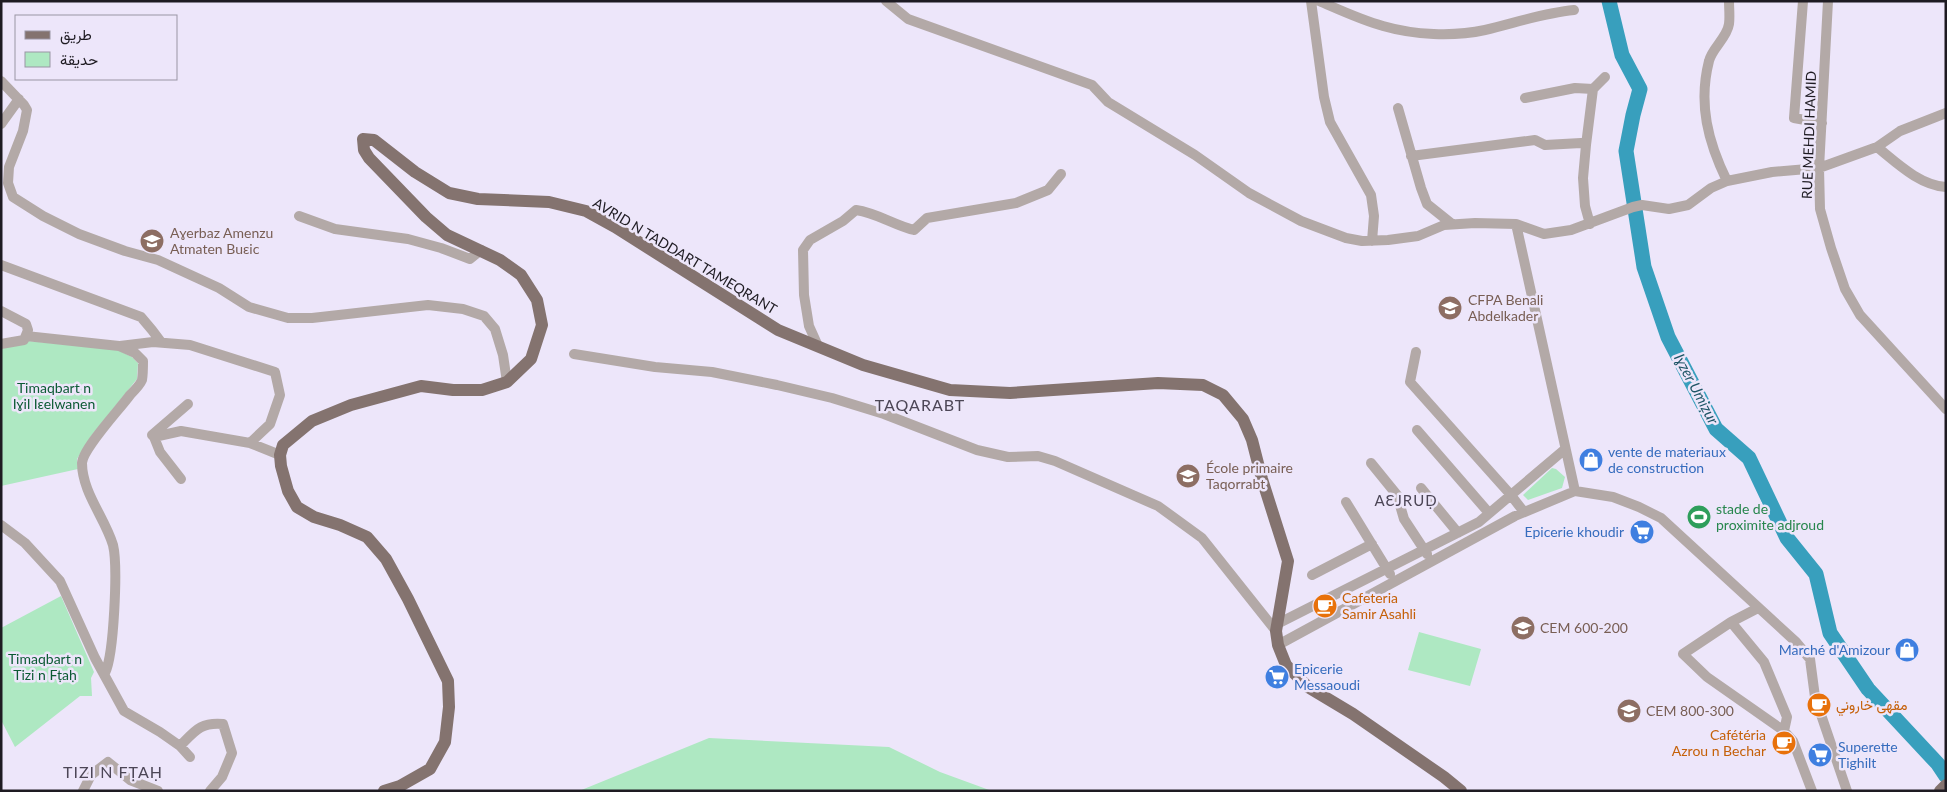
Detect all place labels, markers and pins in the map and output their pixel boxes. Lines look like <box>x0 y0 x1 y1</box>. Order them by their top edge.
place label: Aɣerbaz Amenzu Atmaten Buɛic <box>170 224 273 257</box>
school or university icon: Aɣerbaz Amenzu Atmaten Buɛic <box>139 228 165 254</box>
place label: CFPA Benali Abdelkader <box>1468 291 1543 324</box>
school or university icon: CFPA Benali Abdelkader <box>1437 295 1463 321</box>
place label: vente de materiaux de construction <box>1608 443 1726 476</box>
shop icon: vente de materiaux de construction <box>1578 447 1604 473</box>
place label: École primaire Taqorrabt <box>1206 459 1293 492</box>
school or university icon: École primaire Taqorrabt <box>1175 463 1201 489</box>
place label: stade de proximite adjroud <box>1716 500 1824 533</box>
sports icon: stade de proximite adjroud <box>1686 504 1712 530</box>
supermarket icon: Epicerie khoudir <box>1629 519 1655 545</box>
place label: Epicerie khoudir <box>1525 523 1624 540</box>
place label: Cafeteria Samir Asahli <box>1342 589 1416 622</box>
cafe icon: Cafeteria Samir Asahli <box>1312 593 1338 619</box>
school or university icon: CEM 600-200 <box>1510 615 1536 641</box>
place label: CEM 600-200 <box>1540 619 1628 636</box>
shop icon: Marché d'Amizour <box>1894 637 1920 663</box>
place label: Marché d'Amizour <box>1779 641 1890 658</box>
place label: Epicerie Messaoudi <box>1294 660 1360 693</box>
supermarket icon: Epicerie Messaoudi <box>1264 664 1290 690</box>
cafe icon: مقهى خاروني <box>1806 692 1832 718</box>
place label: مقهى خاروني <box>1836 696 1908 717</box>
school or university icon: CEM 800-300 <box>1616 698 1642 724</box>
place label: CEM 800-300 <box>1646 702 1734 719</box>
place label: Cafétéria Azrou n Bechar <box>1672 726 1766 759</box>
cafe icon: Cafétéria Azrou n Bechar <box>1771 730 1797 756</box>
place label: Superette Tighilt <box>1838 738 1898 771</box>
supermarket icon: Superette Tighilt <box>1807 742 1833 768</box>

